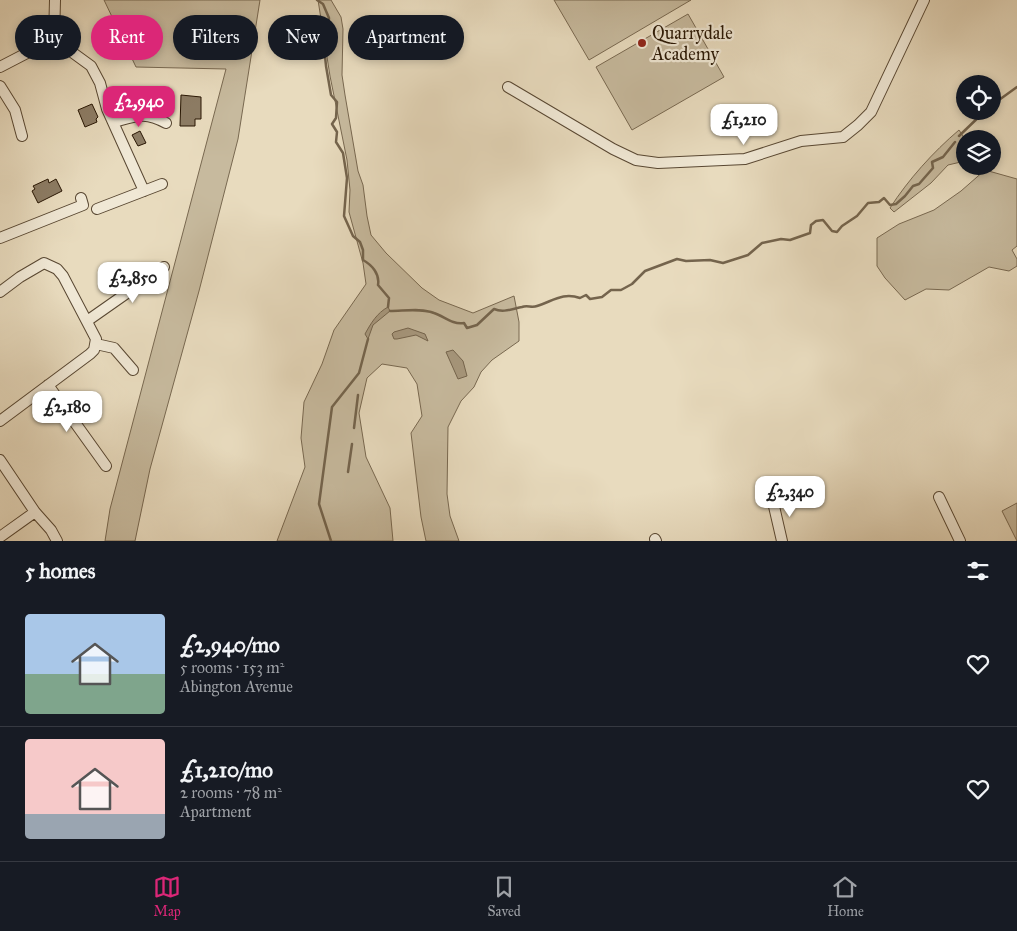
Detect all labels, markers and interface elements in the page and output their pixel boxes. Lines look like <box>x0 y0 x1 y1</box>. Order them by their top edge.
chip: Buy <box>15 15 81 60</box>
chip: Rent <box>91 15 163 60</box>
chip: Filters <box>173 15 258 60</box>
chip: New <box>268 15 338 60</box>
chip: Apartment <box>348 15 464 60</box>
place label: Quarrydale Academy <box>651 22 733 65</box>
marker: Quarrydale Academy <box>636 37 648 49</box>
map controls <box>956 75 1001 175</box>
button: locate <box>956 75 1001 120</box>
pin: £2,940 <box>98 86 180 128</box>
text: £2,940 <box>114 92 164 111</box>
pin: £1,210 <box>703 104 785 146</box>
text: £1,210 <box>721 110 767 129</box>
button: layers <box>956 130 1001 175</box>
pin: £2,850 <box>92 262 174 304</box>
text: £2,850 <box>109 268 157 287</box>
pin: £2,180 <box>26 390 108 433</box>
text: £2,180 <box>43 397 91 416</box>
pin: £2,340 <box>749 476 831 518</box>
text: £2,340 <box>766 482 814 501</box>
icon: filters <box>964 557 992 585</box>
text: 5 homes <box>25 558 96 584</box>
text: £2,940/mo <box>180 632 280 658</box>
icon: home <box>65 634 125 694</box>
icon: heart <box>964 650 992 678</box>
text: 5 rooms · 153 m² <box>180 658 284 677</box>
text: Abington Avenue <box>180 677 293 696</box>
text: £1,210/mo <box>180 757 273 783</box>
icon: home <box>65 759 125 819</box>
icon: heart <box>964 775 992 803</box>
text: 2 rooms · 78 m² <box>180 783 282 802</box>
text: Apartment <box>180 802 252 821</box>
tab: Map <box>153 873 181 920</box>
tab: Saved <box>488 873 521 920</box>
tab: Home <box>827 873 864 920</box>

